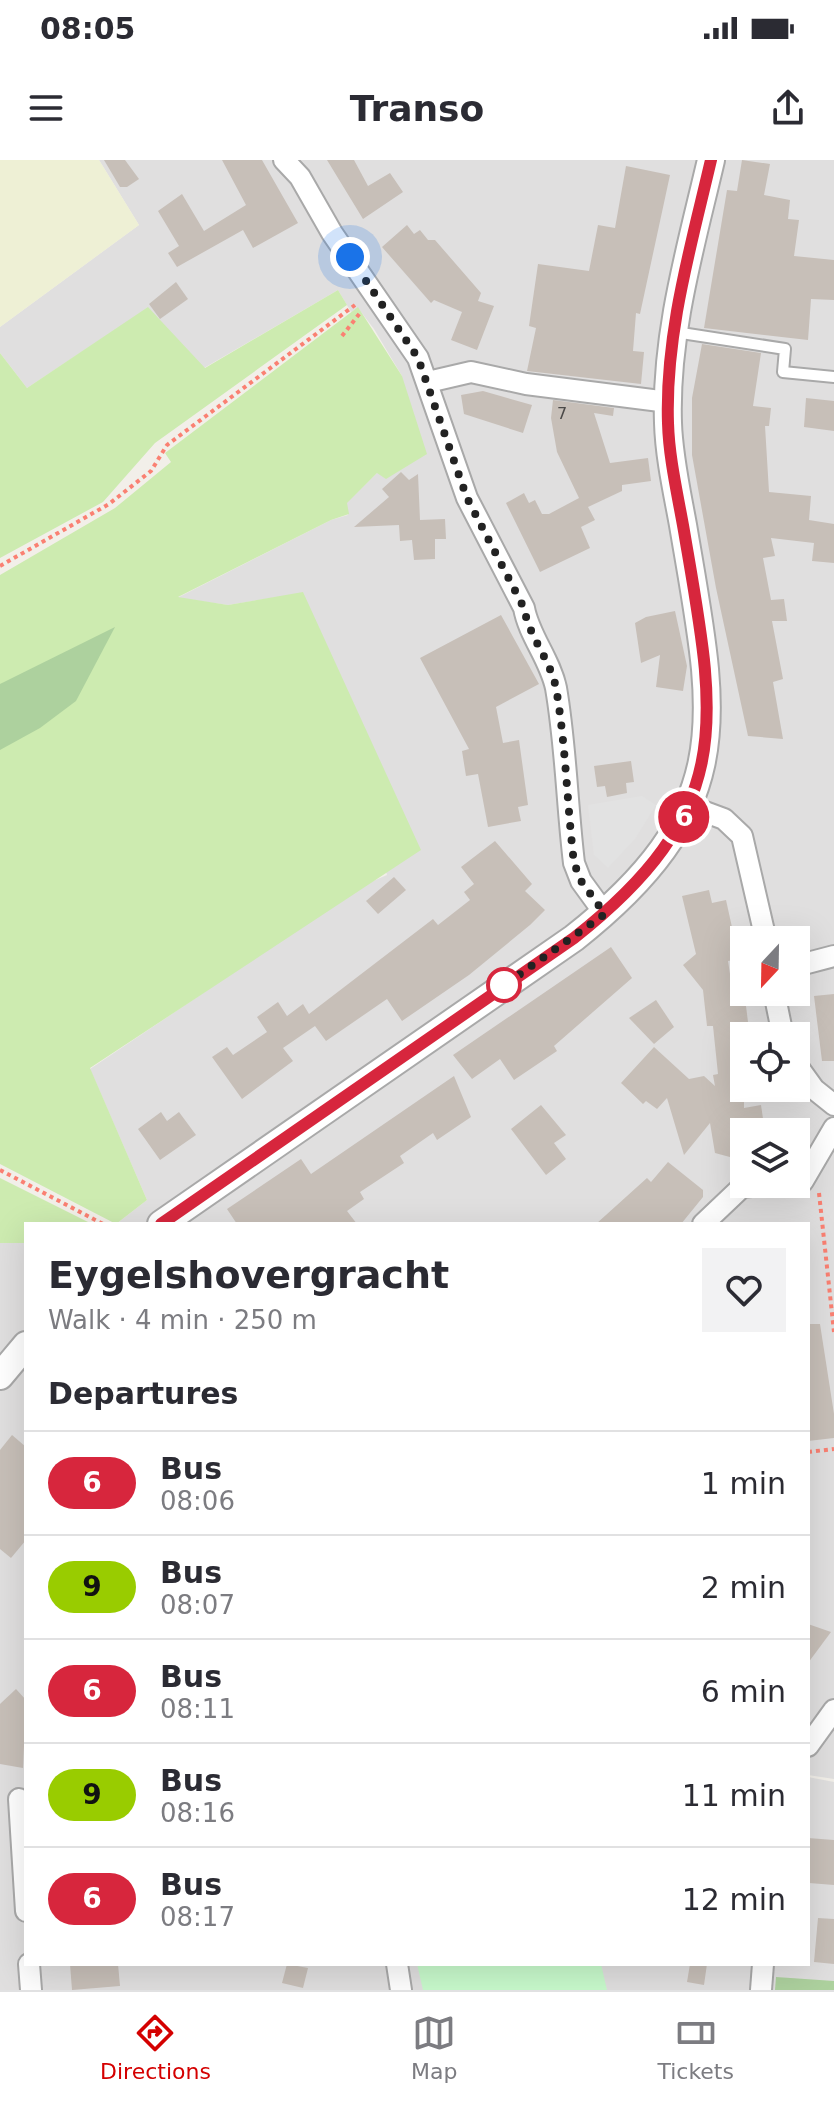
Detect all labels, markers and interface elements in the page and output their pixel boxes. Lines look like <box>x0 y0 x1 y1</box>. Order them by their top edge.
text: 08:05 <box>40 11 136 46</box>
icon: menu <box>24 86 68 130</box>
icon: share <box>766 86 810 130</box>
text: Transo <box>350 88 484 129</box>
your location <box>330 237 370 277</box>
house number: 7 <box>557 404 567 423</box>
line badge: 6 <box>658 791 710 843</box>
text: 6 <box>674 800 694 833</box>
north arrow <box>730 926 810 1006</box>
map controls <box>730 926 810 1198</box>
unlabelled marker <box>487 968 521 1002</box>
button: locate <box>730 1022 810 1102</box>
button: layers <box>730 1118 810 1198</box>
button: heart <box>702 1248 786 1332</box>
text: Eygelshovergracht <box>48 1253 449 1297</box>
text: Walk · 4 min · 250 m <box>48 1305 317 1335</box>
text: Departures <box>48 1376 238 1411</box>
text: Bus <box>160 1451 222 1486</box>
text: 6 <box>82 1466 102 1499</box>
text: 1 min <box>701 1466 786 1501</box>
text: 08:06 <box>160 1486 235 1516</box>
text: Bus <box>160 1555 222 1590</box>
text: 9 <box>82 1570 102 1603</box>
text: 2 min <box>701 1570 786 1605</box>
text: 08:07 <box>160 1590 235 1620</box>
text: Bus <box>160 1659 222 1694</box>
text: 6 <box>82 1674 102 1707</box>
text: 6 min <box>701 1674 786 1709</box>
text: 08:11 <box>160 1694 235 1724</box>
text: Bus <box>160 1763 222 1798</box>
text: 9 <box>82 1778 102 1811</box>
text: 11 min <box>682 1778 786 1813</box>
text: 08:16 <box>160 1798 235 1828</box>
text: Bus <box>160 1867 222 1902</box>
text: 6 <box>82 1882 102 1915</box>
text: 12 min <box>682 1882 786 1917</box>
text: 08:17 <box>160 1902 235 1932</box>
tab: Directions <box>100 2011 211 2084</box>
tab: Map <box>411 2011 457 2084</box>
tab: Tickets <box>657 2011 734 2084</box>

